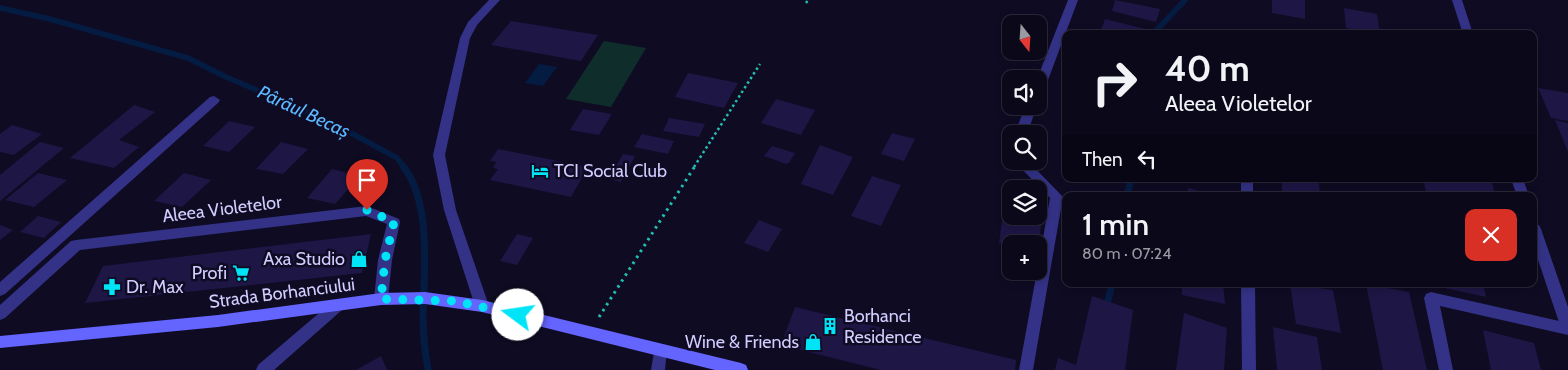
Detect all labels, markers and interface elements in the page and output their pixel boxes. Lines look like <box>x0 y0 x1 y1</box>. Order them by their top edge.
north arrow <box>1002 15 1048 60</box>
map controls <box>1002 15 1047 280</box>
text: 40 m <box>1165 47 1250 90</box>
icon: right <box>1082 50 1147 115</box>
button: sound <box>1002 70 1047 115</box>
water label: Pârâul Becaș <box>254 80 353 143</box>
text: Aleea Violetelor <box>1165 90 1312 117</box>
button: search <box>1002 125 1047 170</box>
icon: left <box>1133 145 1161 173</box>
text: Then <box>1082 148 1123 171</box>
pin <box>346 159 388 210</box>
place label: TCI Social Club <box>554 160 667 182</box>
hotel icon: TCI Social Club <box>530 161 550 181</box>
icon: arrive <box>353 166 381 194</box>
button: layers <box>1002 180 1047 225</box>
street label: Aleea Violetelor <box>161 191 283 227</box>
text: 1 min <box>1082 206 1149 243</box>
button: close <box>1465 209 1517 261</box>
button: + <box>1002 235 1047 280</box>
text: 80 m · 07:24 <box>1082 244 1172 263</box>
place label: Axa Studio <box>263 248 345 270</box>
shop icon: Axa Studio <box>349 249 369 269</box>
place label: Profi <box>192 262 227 284</box>
supermarket icon: Profi <box>231 263 251 283</box>
street label: Strada Borhanciului <box>208 273 356 313</box>
place label: Dr. Max <box>126 276 184 298</box>
pharmacy icon: Dr. Max <box>102 277 122 297</box>
position arrow <box>491 288 543 340</box>
place label: Borhanci Residence <box>844 305 922 348</box>
building icon: Borhanci Residence <box>820 316 840 336</box>
place label: Wine & Friends <box>685 331 799 353</box>
shop icon: Wine & Friends <box>803 332 823 352</box>

